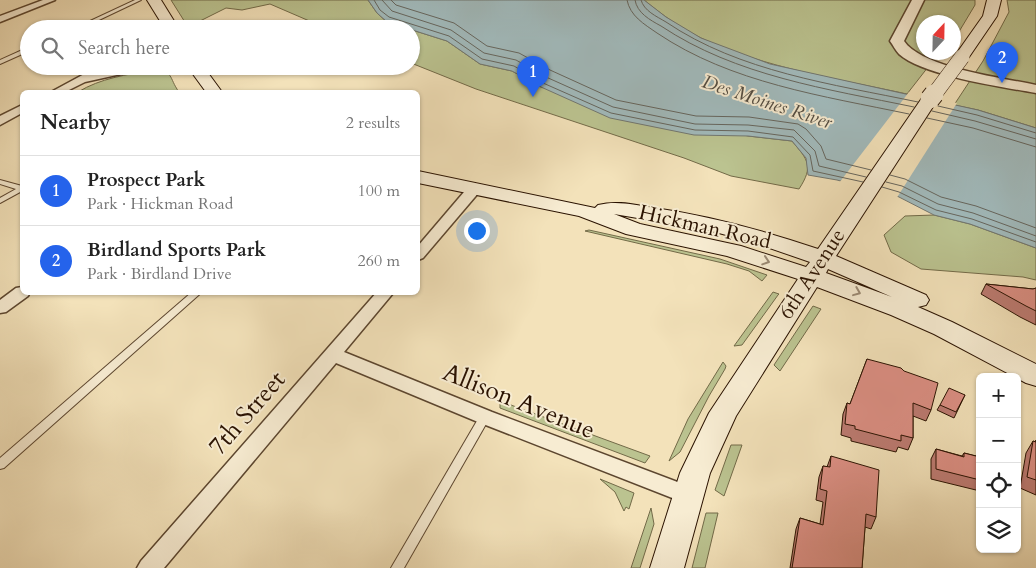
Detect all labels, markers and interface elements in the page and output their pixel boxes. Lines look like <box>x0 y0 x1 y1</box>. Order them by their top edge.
north arrow <box>916 15 961 60</box>
search box <box>20 20 420 75</box>
icon: search <box>38 34 66 62</box>
text: Search here <box>78 35 170 61</box>
pin: 2 <box>986 42 1018 83</box>
pin: 1 <box>517 56 549 97</box>
water label: Des Moines River <box>699 69 836 135</box>
text: Nearby <box>40 108 111 137</box>
text: 2 results <box>346 112 400 134</box>
text: Prospect Park <box>87 167 205 193</box>
text: 1 <box>52 180 60 202</box>
text: 100 m <box>358 180 400 202</box>
text: Park · Hickman Road <box>87 193 233 215</box>
street label: Hickman Road <box>636 198 774 256</box>
your location <box>464 218 490 244</box>
street label: 6th Avenue <box>772 223 852 325</box>
text: Birdland Sports Park <box>87 237 266 263</box>
text: 2 <box>52 250 60 272</box>
text: 260 m <box>358 250 400 272</box>
one-way arrow <box>762 256 770 266</box>
text: Park · Birdland Drive <box>87 263 232 285</box>
one-way arrow <box>852 286 861 297</box>
street label: Allison Avenue <box>438 355 600 447</box>
street label: 7th Street <box>201 364 293 462</box>
map controls <box>976 373 1021 553</box>
button: + <box>976 373 1021 418</box>
button: − <box>976 418 1021 463</box>
button: locate <box>976 463 1021 508</box>
button: layers <box>976 508 1021 553</box>

